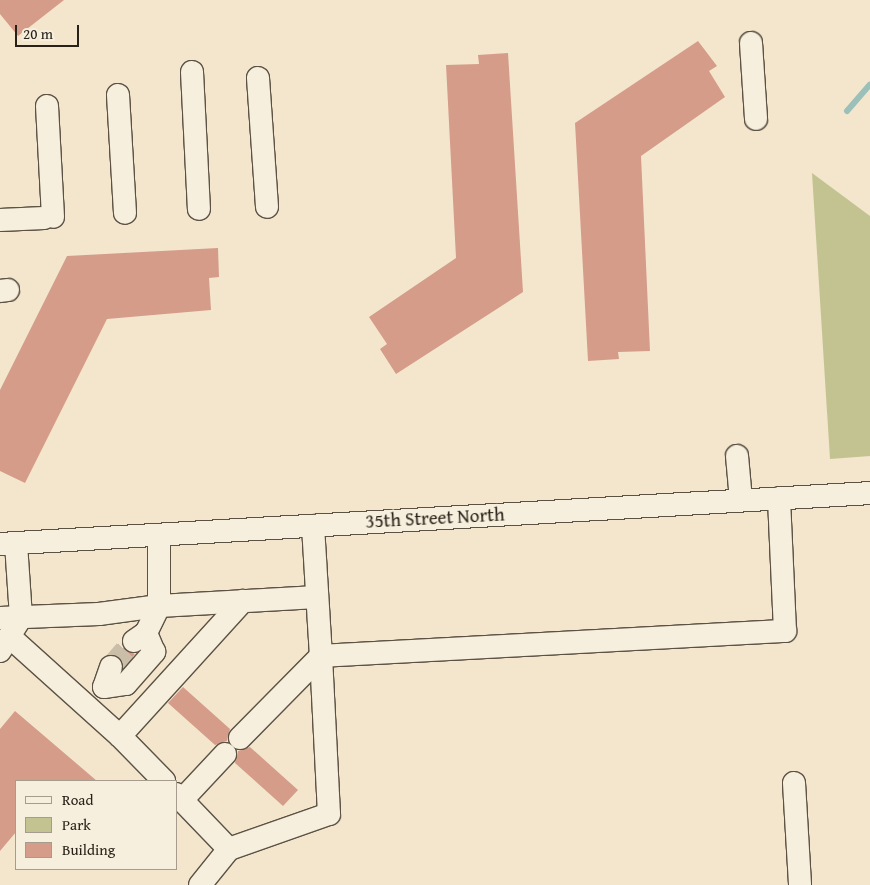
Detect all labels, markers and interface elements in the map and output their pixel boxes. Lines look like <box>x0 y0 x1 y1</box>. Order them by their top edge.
scale bar <box>18 15 81 47</box>
text: 20 m <box>23 23 53 44</box>
street label: 35th Street North <box>365 503 505 533</box>
legend <box>15 780 178 870</box>
text: Road <box>62 789 93 810</box>
text: Park <box>62 814 91 835</box>
text: Building <box>62 839 115 860</box>

